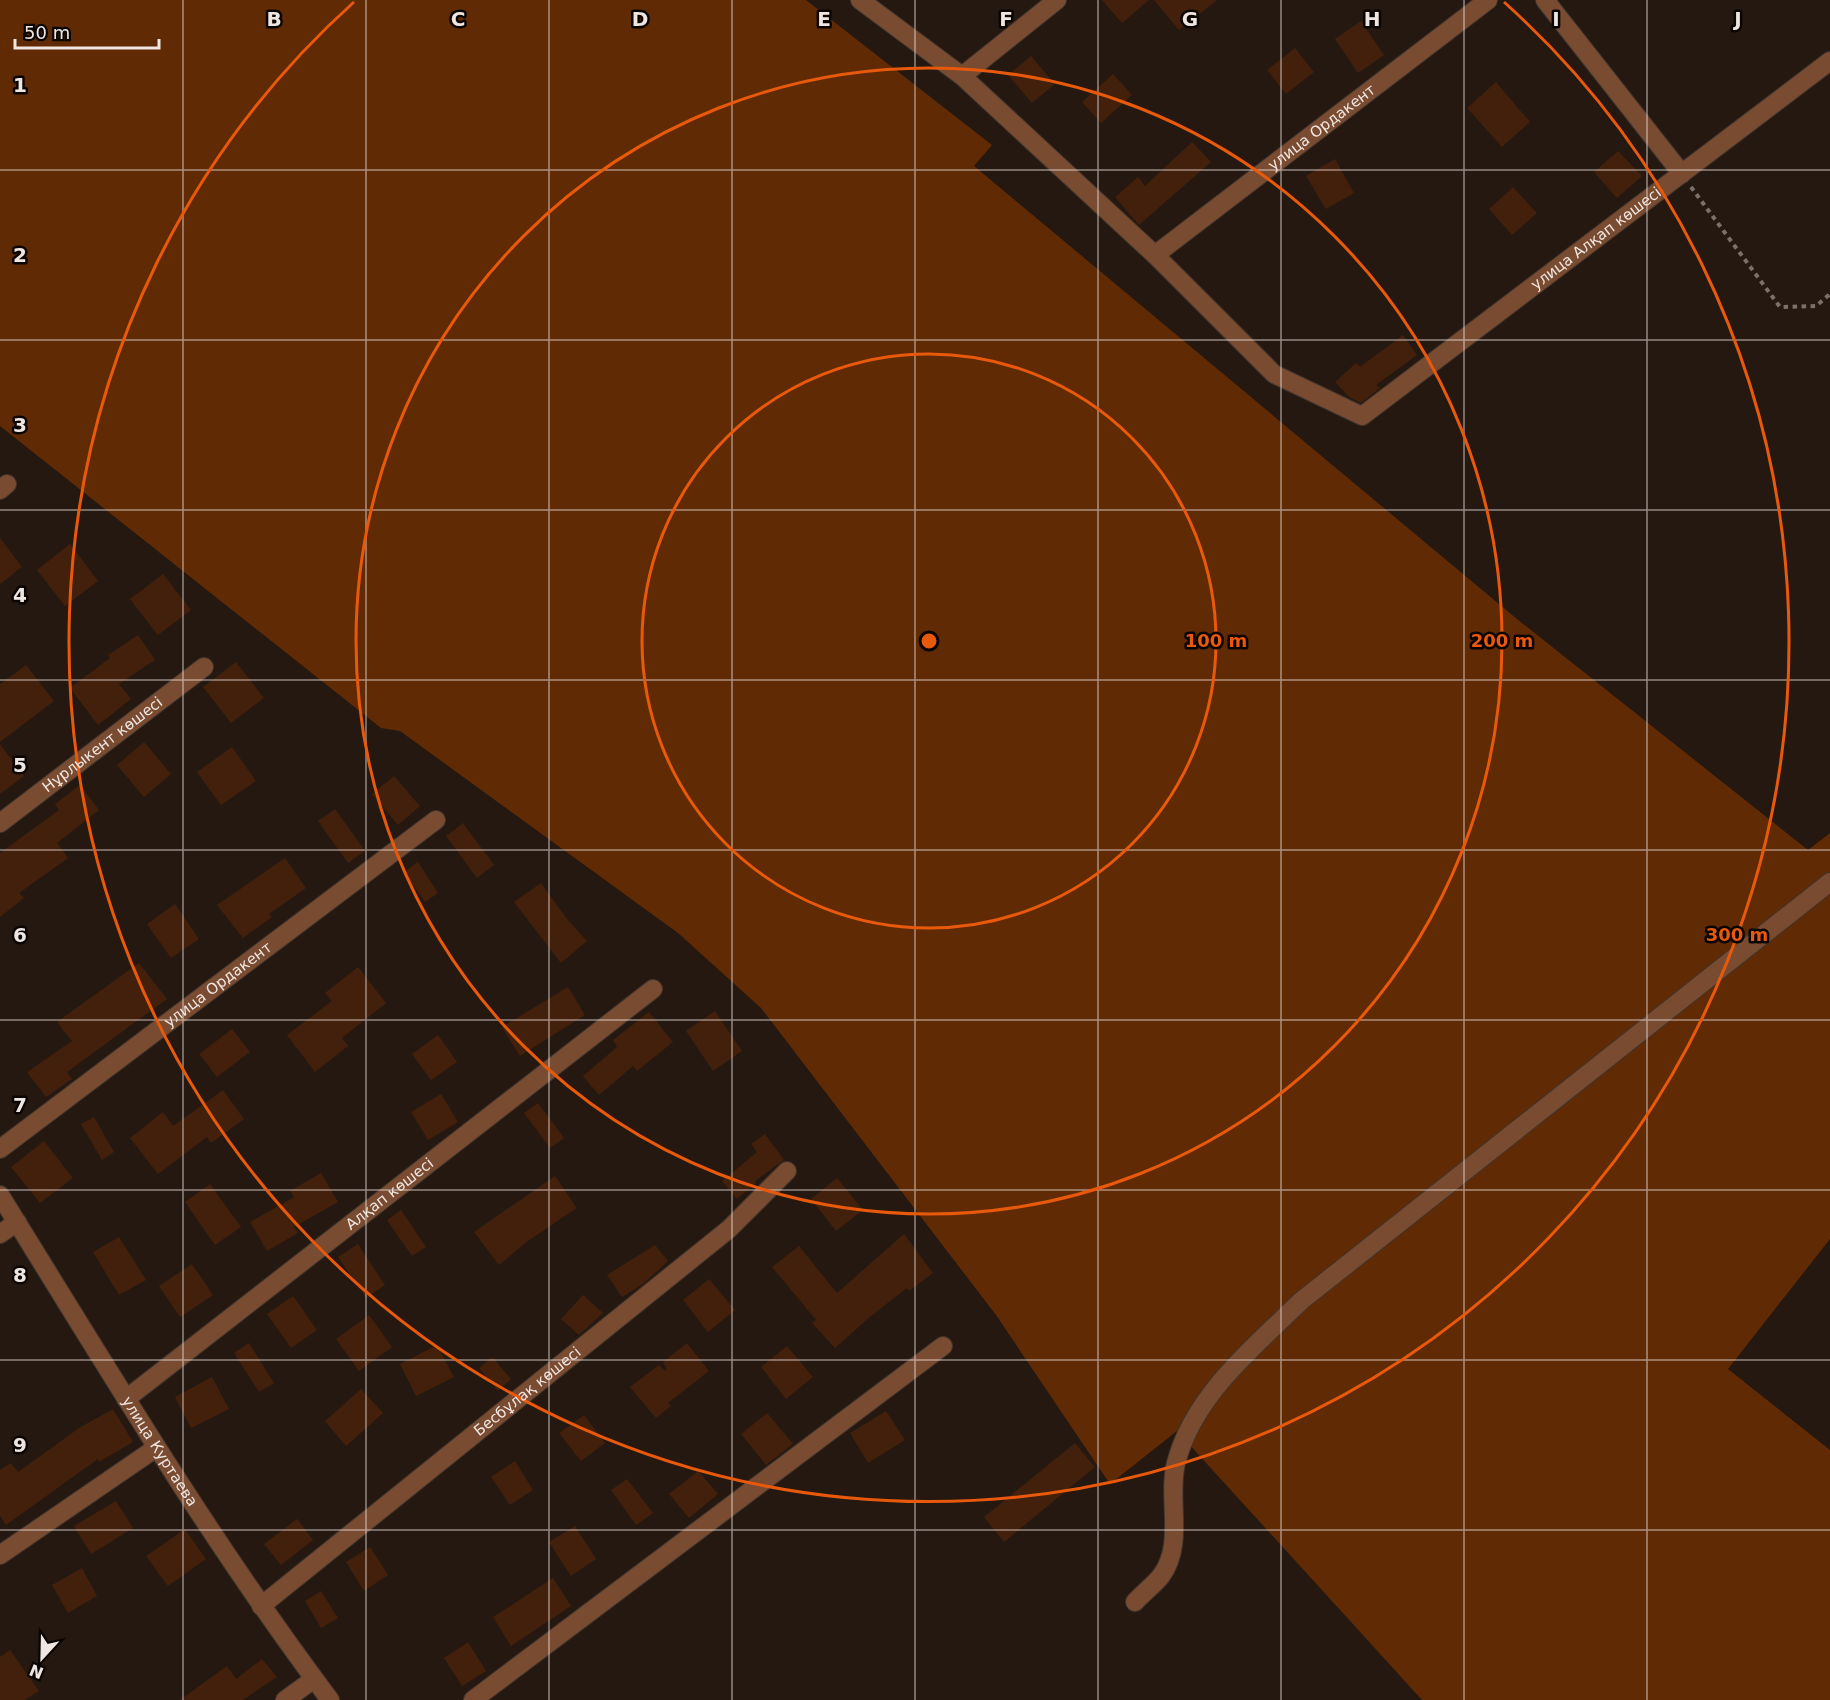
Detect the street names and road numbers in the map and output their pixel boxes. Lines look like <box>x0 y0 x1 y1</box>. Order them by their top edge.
street label: улица Ордакент <box>1265 80 1379 174</box>
street label: улица Алқап көшесі <box>1527 183 1665 294</box>
street label: Нұрлыкент көшесі <box>39 693 166 796</box>
street label: улица Ордакент <box>161 938 276 1031</box>
street label: Алқап көшесі <box>342 1154 437 1234</box>
street label: Бесбұлақ көшесі <box>470 1343 584 1440</box>
street label: улица Куртаева <box>118 1393 201 1510</box>

